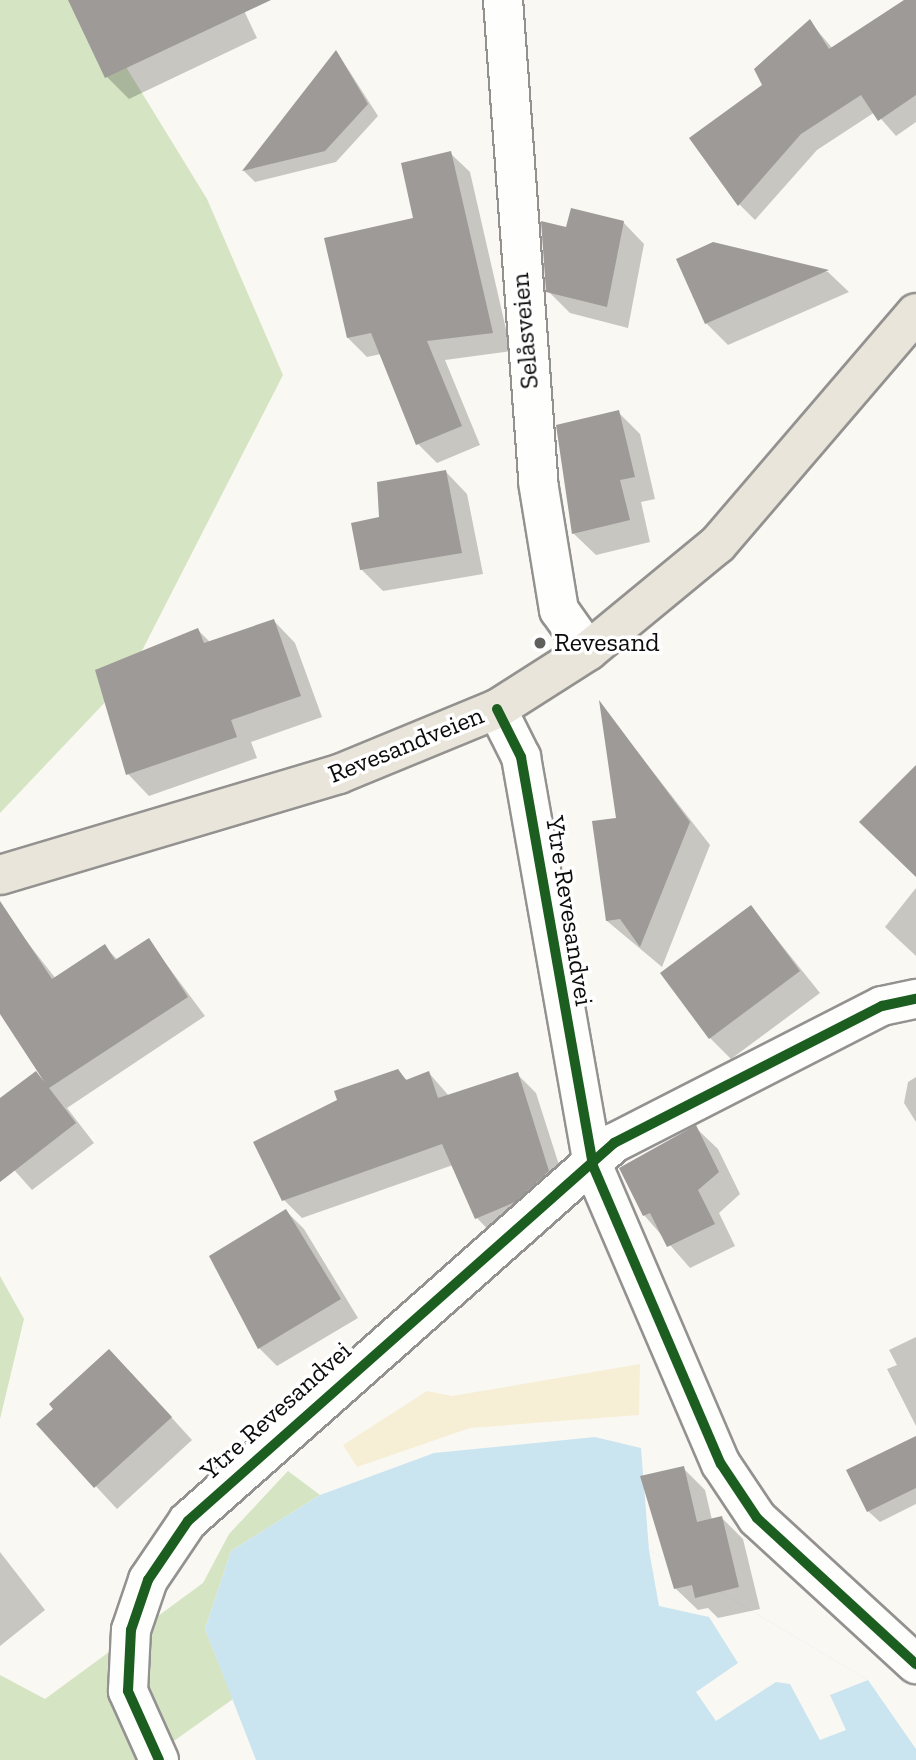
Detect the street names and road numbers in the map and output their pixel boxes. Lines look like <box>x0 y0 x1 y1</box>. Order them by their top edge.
street label: Selåsveien <box>504 272 546 390</box>
street label: Revesandveien <box>324 700 488 790</box>
street label: Ytre Revesandvei <box>539 814 599 1008</box>
street label: Ytre Revesandvei <box>194 1335 358 1487</box>

